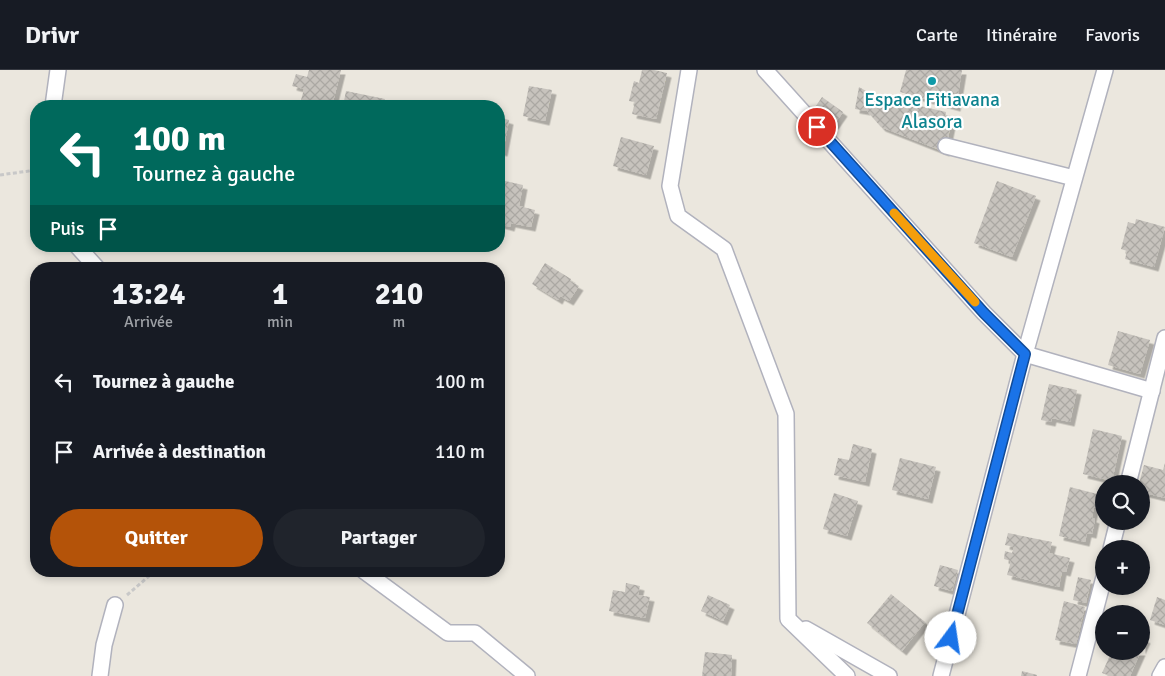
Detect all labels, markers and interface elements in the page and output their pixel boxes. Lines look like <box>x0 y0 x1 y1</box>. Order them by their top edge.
text: Drivr <box>25 20 79 50</box>
text: Carte <box>916 24 958 46</box>
text: Itinéraire <box>986 24 1057 46</box>
text: Favoris <box>1085 24 1140 46</box>
marker: Espace Fitiavana Alasora <box>926 75 938 87</box>
place label: Espace Fitiavana Alasora <box>864 88 1000 134</box>
pin <box>796 106 838 148</box>
icon: arrive <box>803 113 831 141</box>
text: 100 m <box>133 117 226 160</box>
icon: left <box>50 120 115 185</box>
text: Tournez à gauche <box>133 160 295 187</box>
icon: arrive <box>94 215 122 243</box>
text: Puis <box>50 217 84 241</box>
text: 13:24 <box>112 276 185 313</box>
text: 1 <box>272 276 288 313</box>
text: 210 <box>375 276 423 313</box>
text: Arrivée <box>124 312 173 332</box>
text: min <box>267 312 293 332</box>
text: m <box>393 312 405 332</box>
icon: left <box>50 368 78 396</box>
text: Tournez à gauche <box>93 370 234 394</box>
text: 100 m <box>435 370 485 394</box>
icon: arrive <box>50 438 78 466</box>
text: Arrivée à destination <box>93 440 266 464</box>
text: 110 m <box>435 440 485 464</box>
map controls <box>1095 475 1150 660</box>
button: search <box>1095 475 1150 530</box>
button: Quitter <box>50 509 263 567</box>
button: Partager <box>273 509 485 567</box>
button: + <box>1095 540 1150 595</box>
button: − <box>1095 605 1150 660</box>
position arrow <box>924 611 976 663</box>

